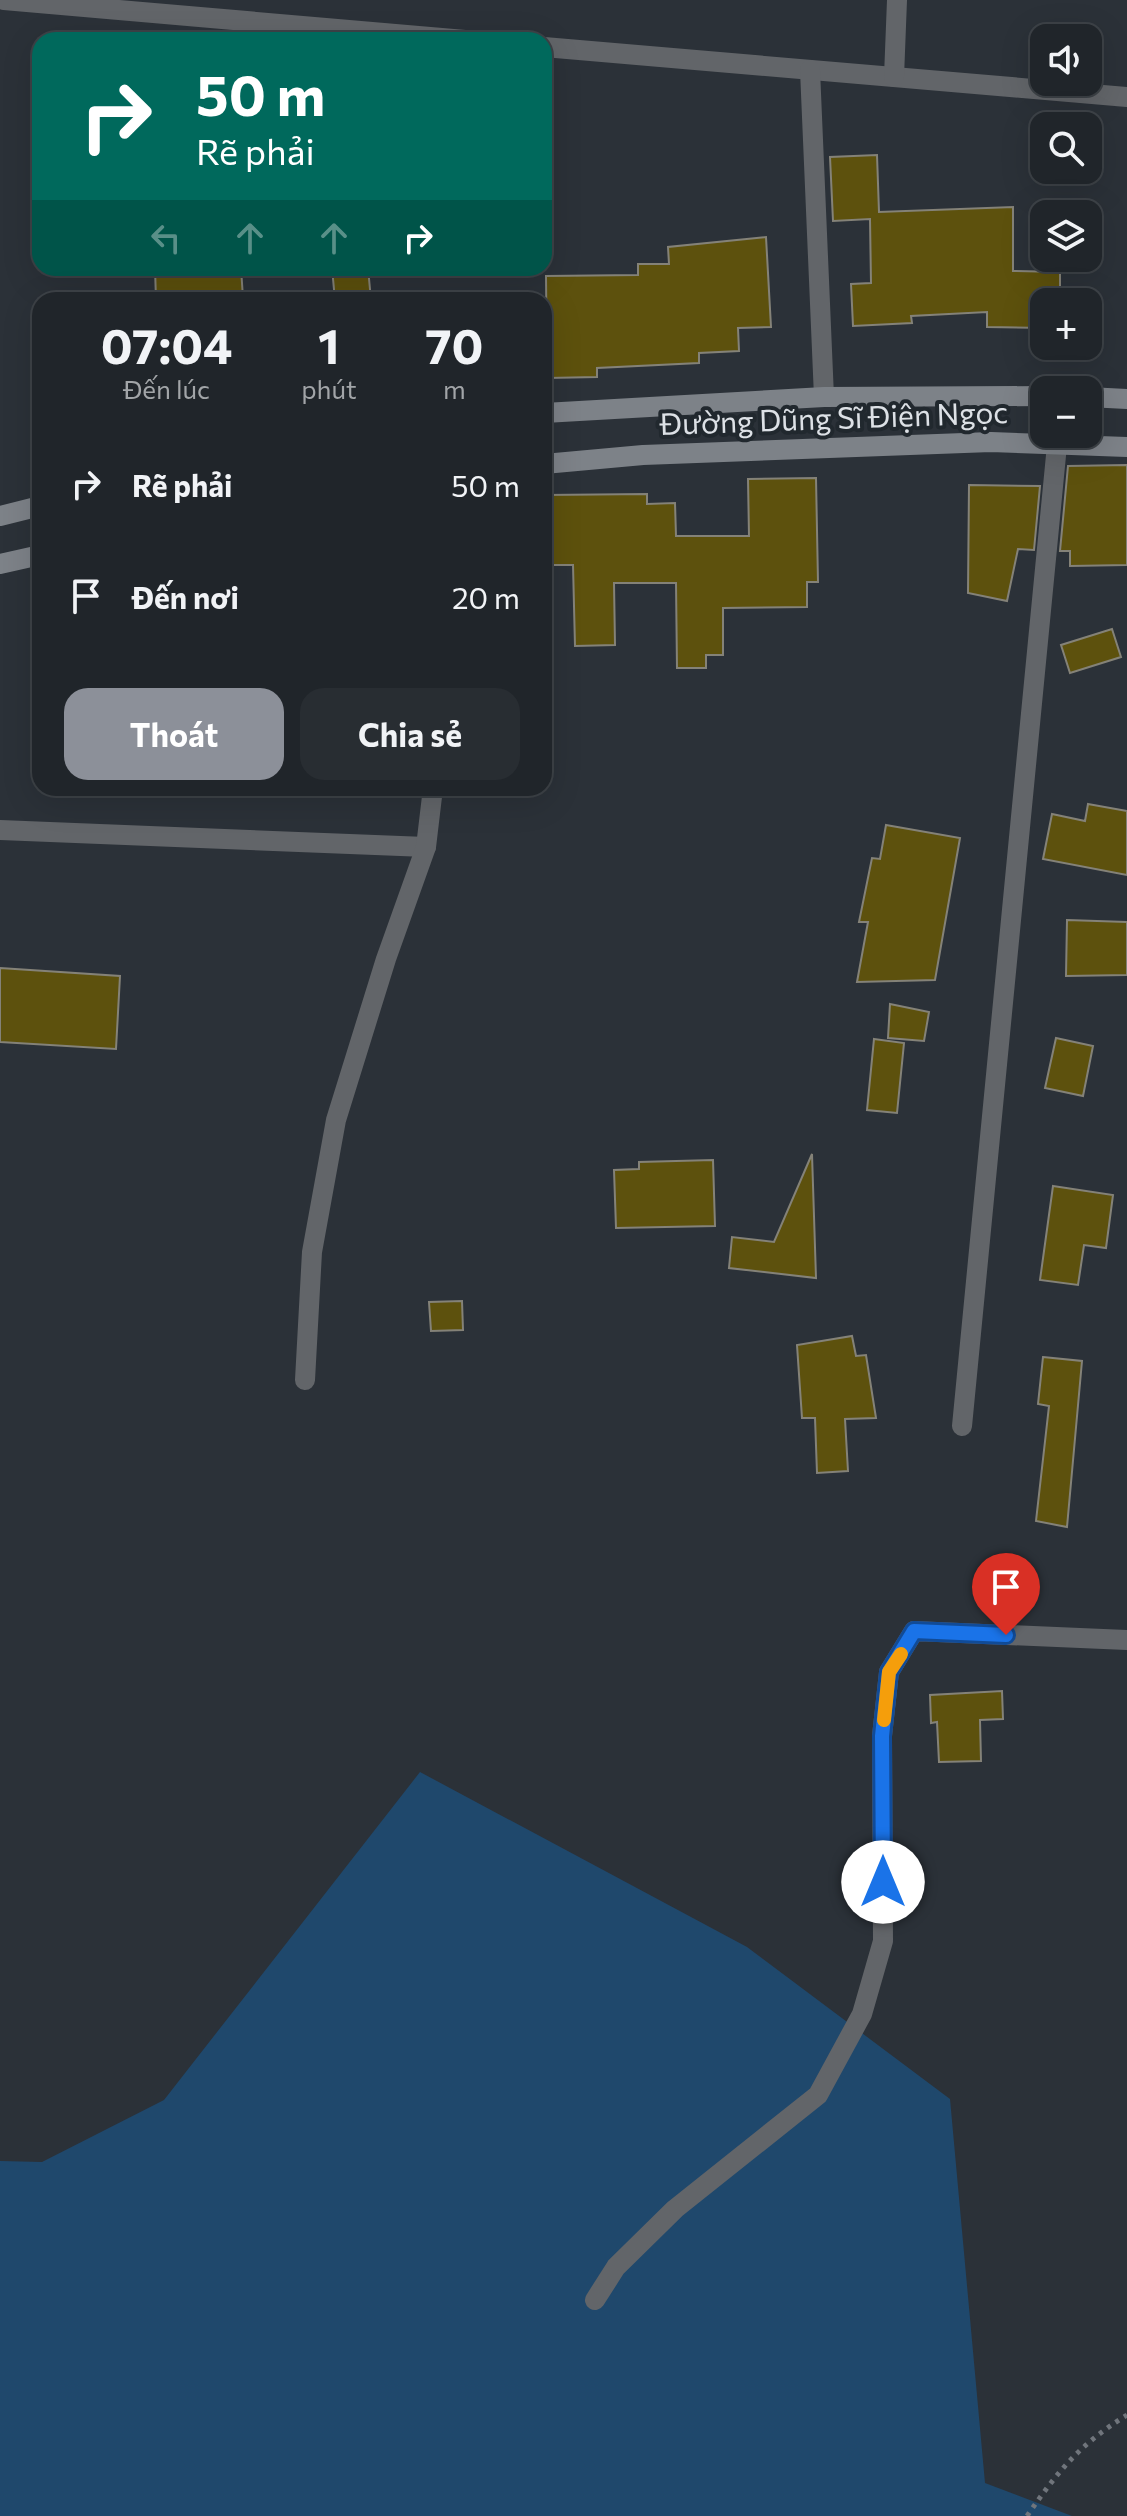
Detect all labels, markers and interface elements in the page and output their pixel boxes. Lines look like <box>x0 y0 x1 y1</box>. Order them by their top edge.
map controls <box>1030 24 1102 448</box>
button: sound <box>1030 24 1102 96</box>
text: 50 m <box>196 59 325 128</box>
icon: right <box>64 64 168 168</box>
button: search <box>1030 112 1102 184</box>
text: Rẽ phải <box>196 128 315 172</box>
button: layers <box>1030 200 1102 272</box>
icon: left <box>144 216 188 260</box>
icon: ahead <box>228 216 272 260</box>
icon: ahead <box>312 216 356 260</box>
icon: right <box>396 216 440 260</box>
button: + <box>1030 288 1102 360</box>
text: 07:04 <box>101 315 233 374</box>
text: 1 <box>318 315 340 374</box>
text: 70 <box>425 315 483 374</box>
text: Đến lúc <box>123 373 210 404</box>
text: phút <box>301 373 357 404</box>
text: m <box>443 373 466 404</box>
button: − <box>1030 376 1102 448</box>
street label: Đường Dũng Sĩ Điện Ngọc <box>658 392 1009 441</box>
icon: right <box>64 462 108 506</box>
text: Rẽ phải <box>132 466 232 503</box>
text: 50 m <box>451 466 520 503</box>
icon: arrive <box>64 574 108 618</box>
text: Đến nơi <box>132 578 239 615</box>
text: 20 m <box>452 578 520 615</box>
button: Thoát <box>64 688 284 780</box>
button: Chia sẻ <box>300 688 520 780</box>
pin <box>972 1553 1040 1635</box>
icon: arrive <box>984 1565 1028 1609</box>
position arrow <box>841 1840 925 1924</box>

